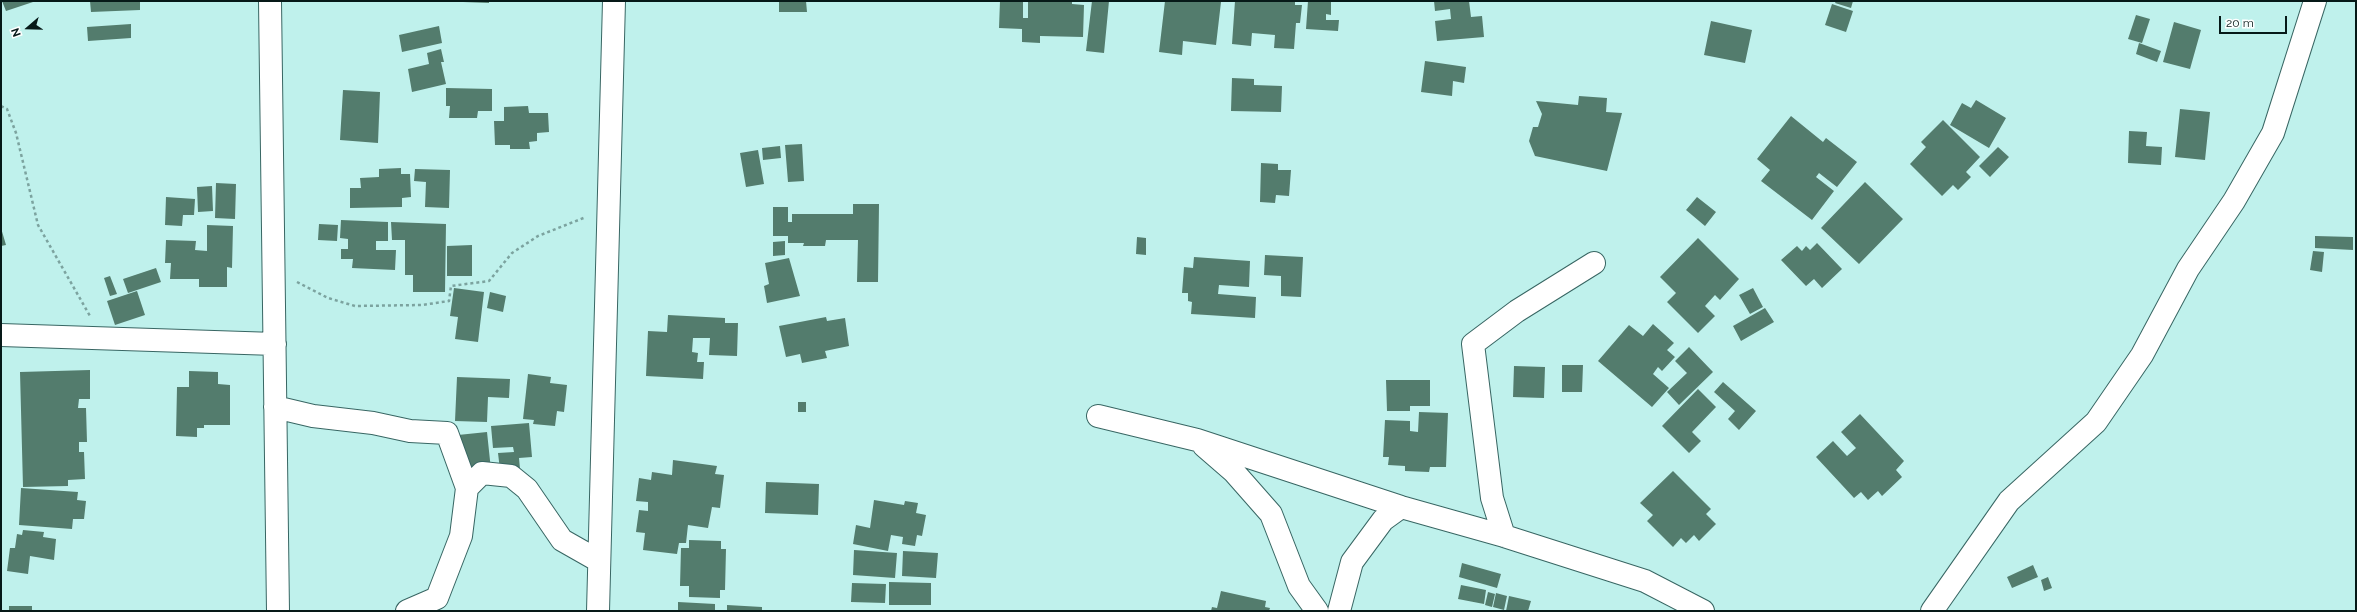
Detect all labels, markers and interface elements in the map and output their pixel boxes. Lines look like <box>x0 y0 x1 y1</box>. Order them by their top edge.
north arrow <box>8 8 48 48</box>
scale bar <box>2221 8 2289 34</box>
text: 20 m <box>2226 16 2254 30</box>
text: N <box>9 26 24 38</box>

